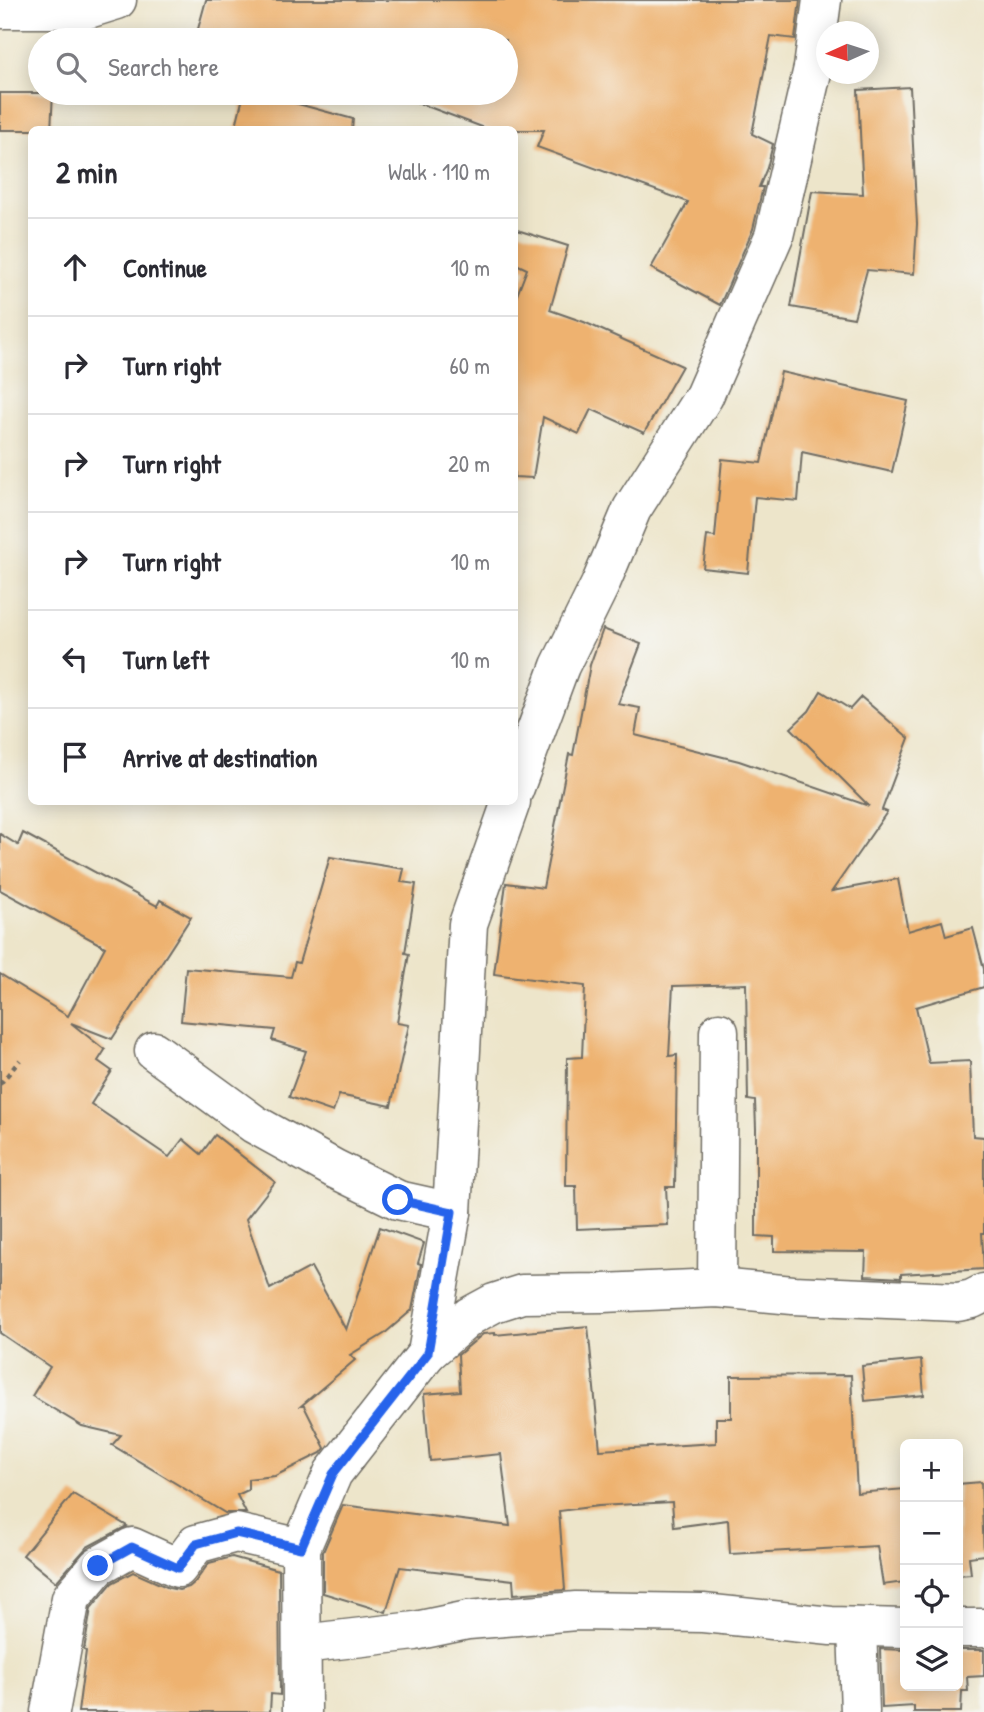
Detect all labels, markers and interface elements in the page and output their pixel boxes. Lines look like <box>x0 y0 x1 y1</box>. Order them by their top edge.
north arrow <box>816 21 879 84</box>
search box <box>28 28 518 105</box>
icon: search <box>52 48 90 86</box>
text: Search here <box>108 49 219 84</box>
text: 2 min <box>56 152 118 192</box>
text: Walk · 110 m <box>388 156 490 187</box>
icon: ahead <box>56 248 94 286</box>
text: Continue <box>123 250 207 285</box>
text: 10 m <box>450 252 490 283</box>
icon: right <box>56 346 94 384</box>
text: Turn right <box>123 348 221 383</box>
text: 60 m <box>450 350 490 381</box>
icon: right <box>56 444 94 482</box>
text: Turn right <box>123 446 221 481</box>
text: 20 m <box>448 448 490 479</box>
icon: right <box>56 542 94 580</box>
text: Turn right <box>123 544 221 579</box>
text: 10 m <box>450 546 490 577</box>
icon: left <box>56 640 94 678</box>
text: Turn left <box>123 642 209 677</box>
text: 10 m <box>450 644 490 675</box>
icon: arrive <box>56 738 94 776</box>
text: Arrive at destination <box>123 740 318 775</box>
route start <box>382 1184 413 1215</box>
map controls <box>900 1439 963 1691</box>
button: + <box>900 1439 963 1502</box>
button: − <box>900 1502 963 1565</box>
route end <box>82 1550 113 1581</box>
button: locate <box>900 1565 963 1628</box>
button: layers <box>900 1628 963 1691</box>

